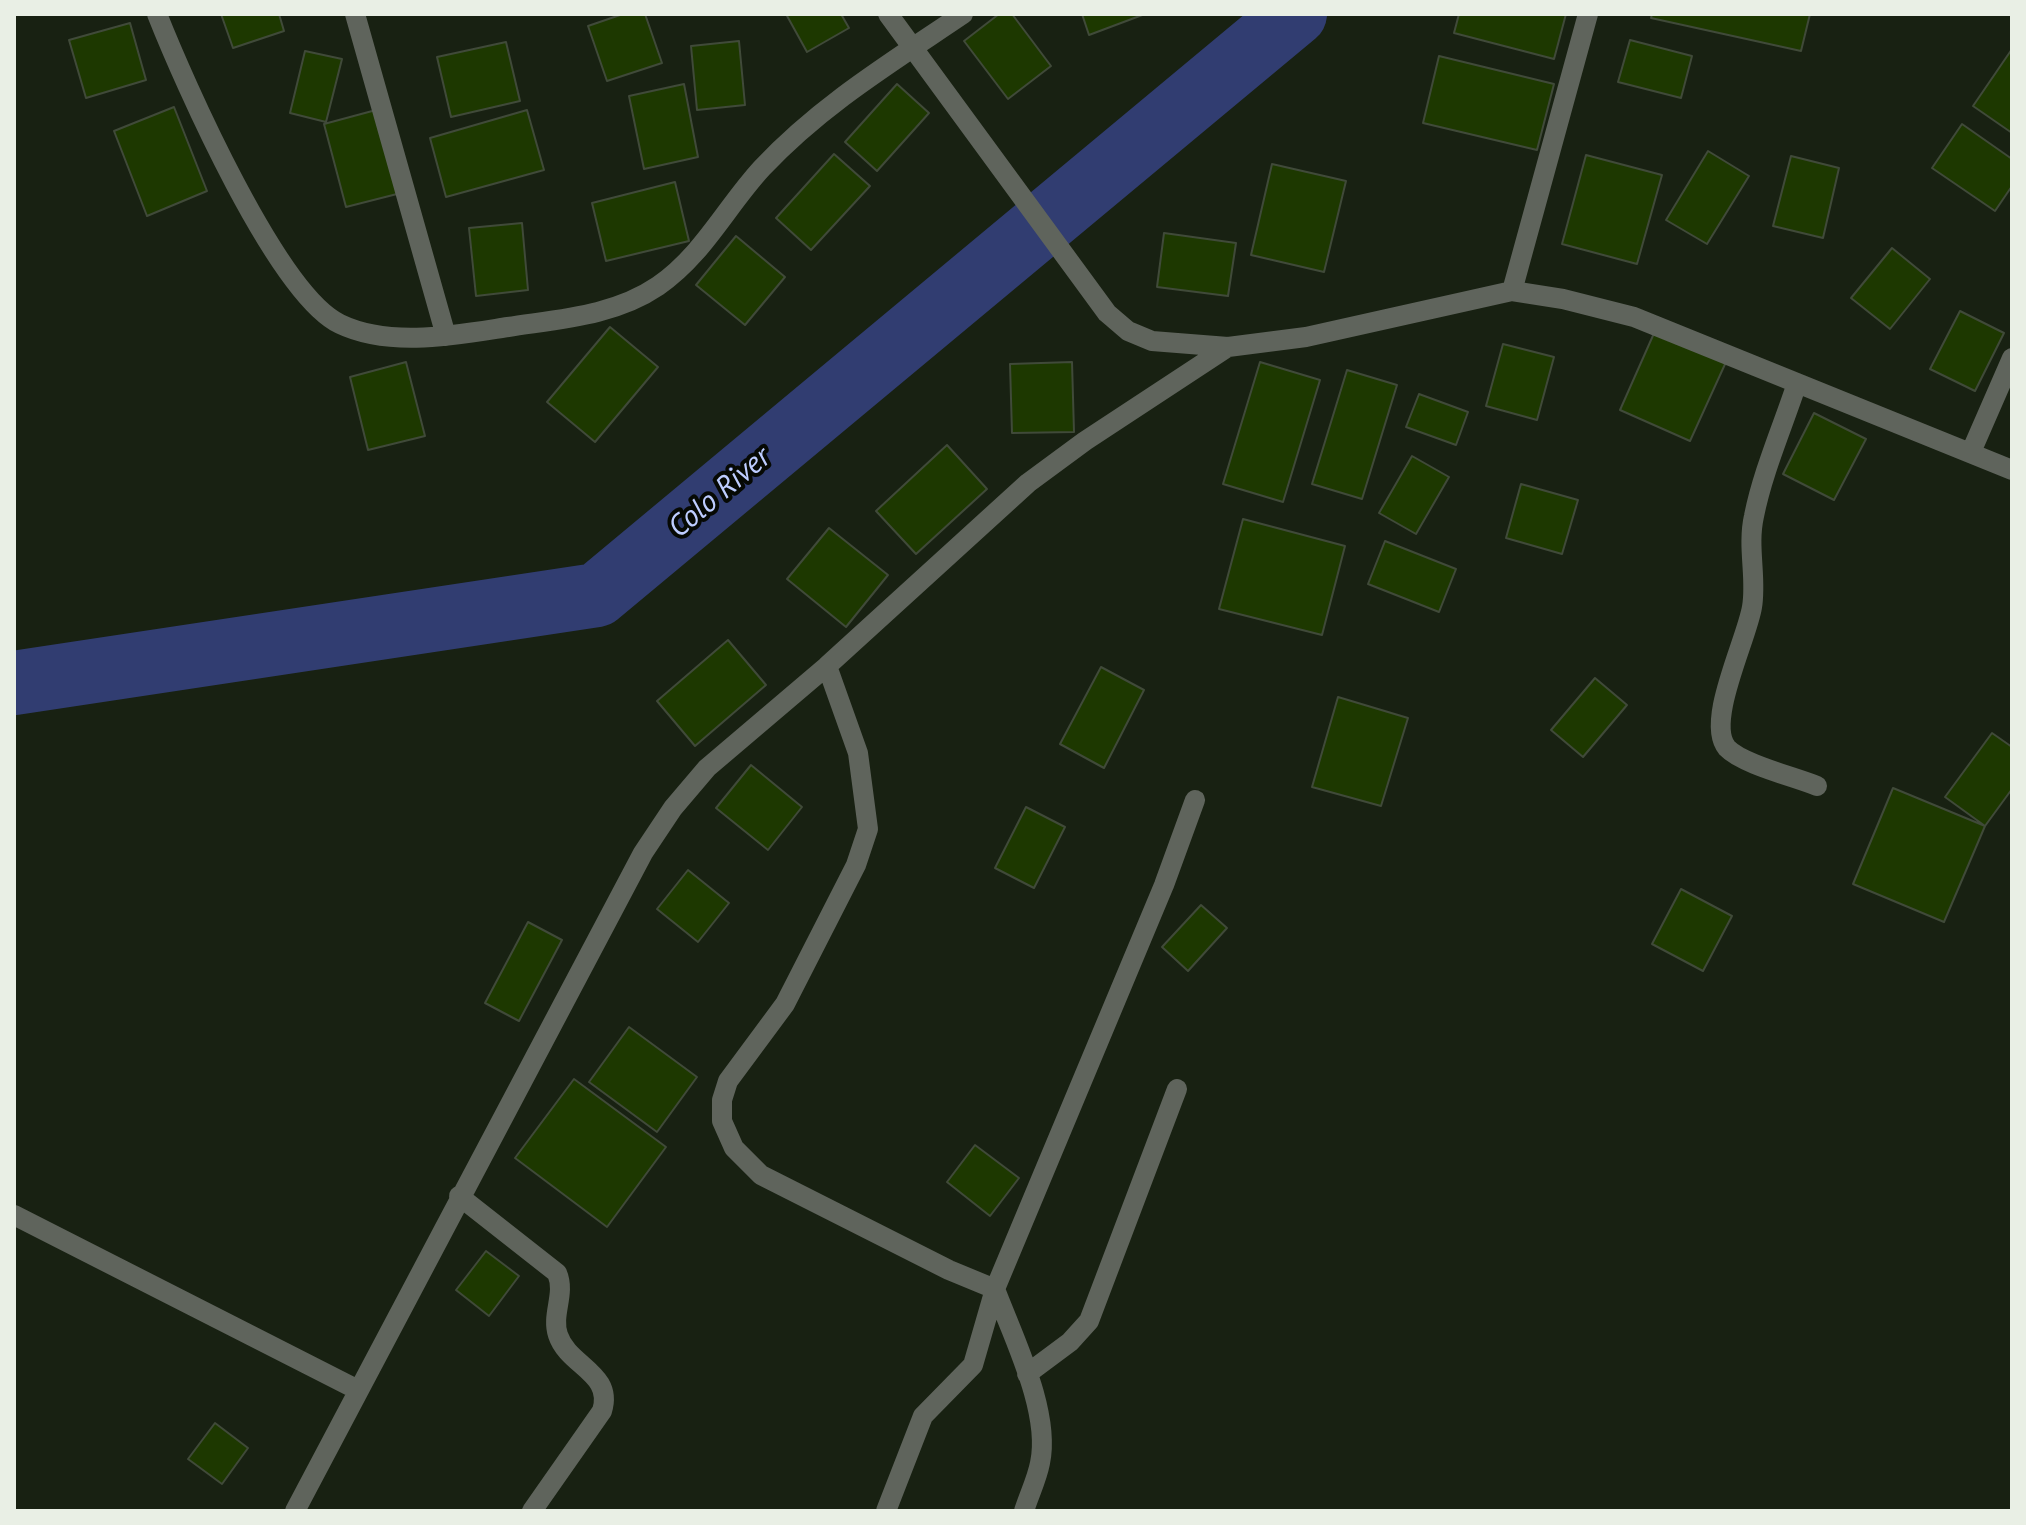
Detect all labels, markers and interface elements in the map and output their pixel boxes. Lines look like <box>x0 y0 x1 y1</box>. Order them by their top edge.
water label: Colo River <box>662 440 778 546</box>

